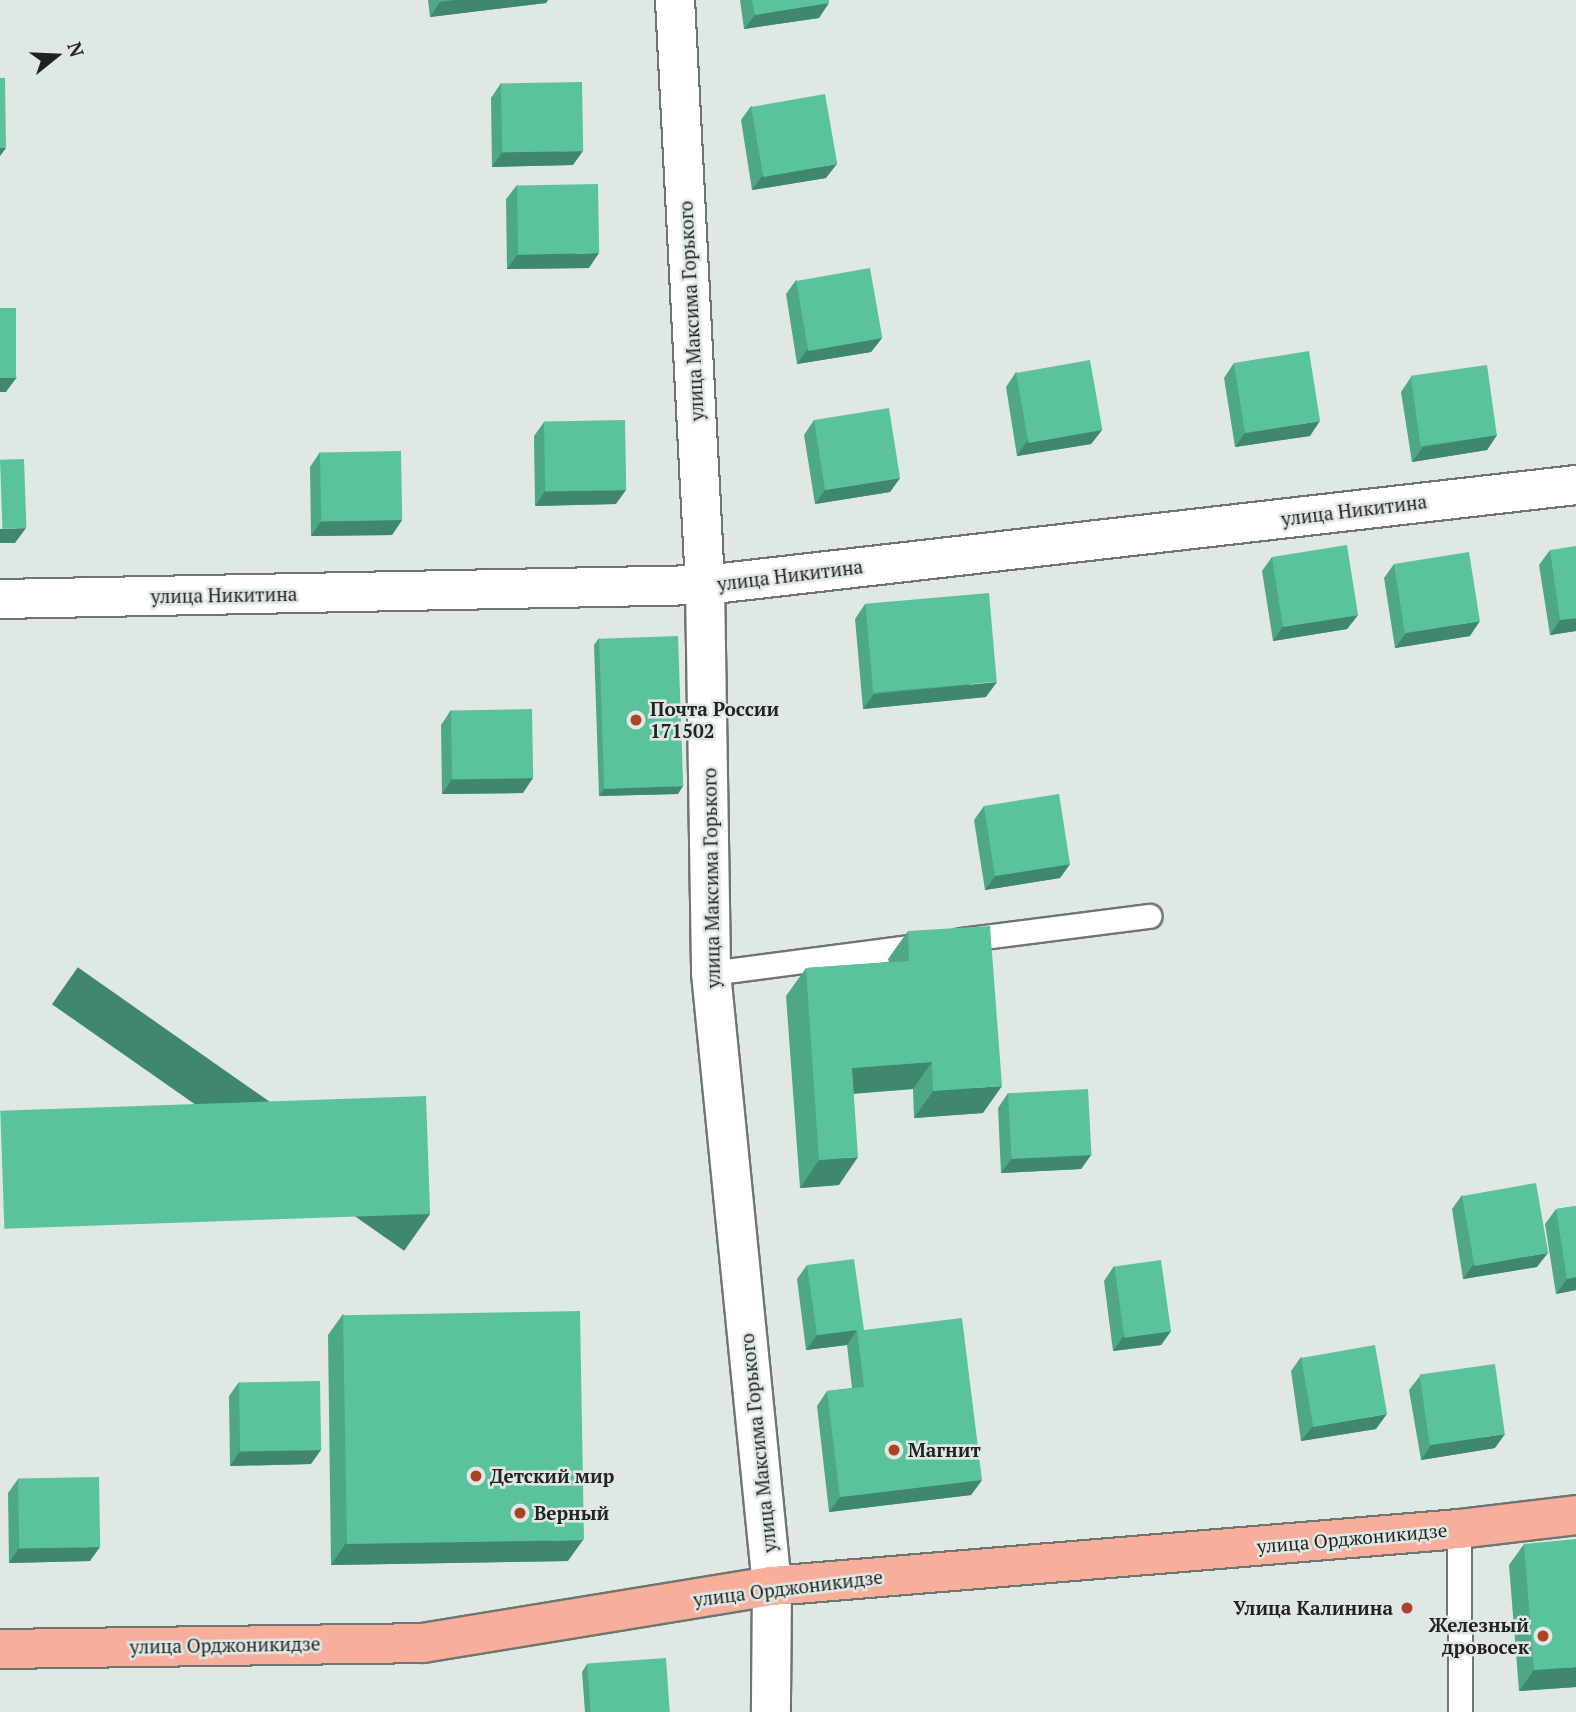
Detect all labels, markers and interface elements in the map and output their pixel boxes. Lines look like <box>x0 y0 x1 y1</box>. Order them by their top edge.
north arrow <box>21 21 91 91</box>
text: N <box>62 39 91 60</box>
street label: улица Максима Горького <box>674 200 708 422</box>
street label: улица Никитина <box>1280 490 1428 530</box>
street label: улица Никитина <box>716 555 864 595</box>
street label: улица Никитина <box>151 582 297 608</box>
place label: Почта России 171502 <box>650 698 779 742</box>
marker: Почта России 171502 <box>628 712 644 728</box>
street label: улица Максима Горького <box>698 768 724 988</box>
street label: улица Максима Горького <box>735 1332 781 1554</box>
place label: Магнит <box>908 1439 981 1461</box>
marker: Магнит <box>886 1442 902 1458</box>
place label: Детский мир <box>490 1465 614 1487</box>
marker: Детский мир <box>468 1468 484 1484</box>
place label: Верный <box>534 1502 609 1524</box>
marker: Верный <box>512 1505 528 1521</box>
street label: улица Орджоникидзе <box>1256 1518 1448 1558</box>
street label: улица Орджоникидзе <box>692 1565 884 1611</box>
place label: Улица Калинина <box>1233 1597 1393 1619</box>
marker: Улица Калинина <box>1399 1600 1415 1616</box>
place label: Железный дровосек <box>1429 1614 1529 1658</box>
marker: Железный дровосек <box>1535 1628 1551 1644</box>
street label: улица Орджоникидзе <box>129 1632 321 1658</box>

